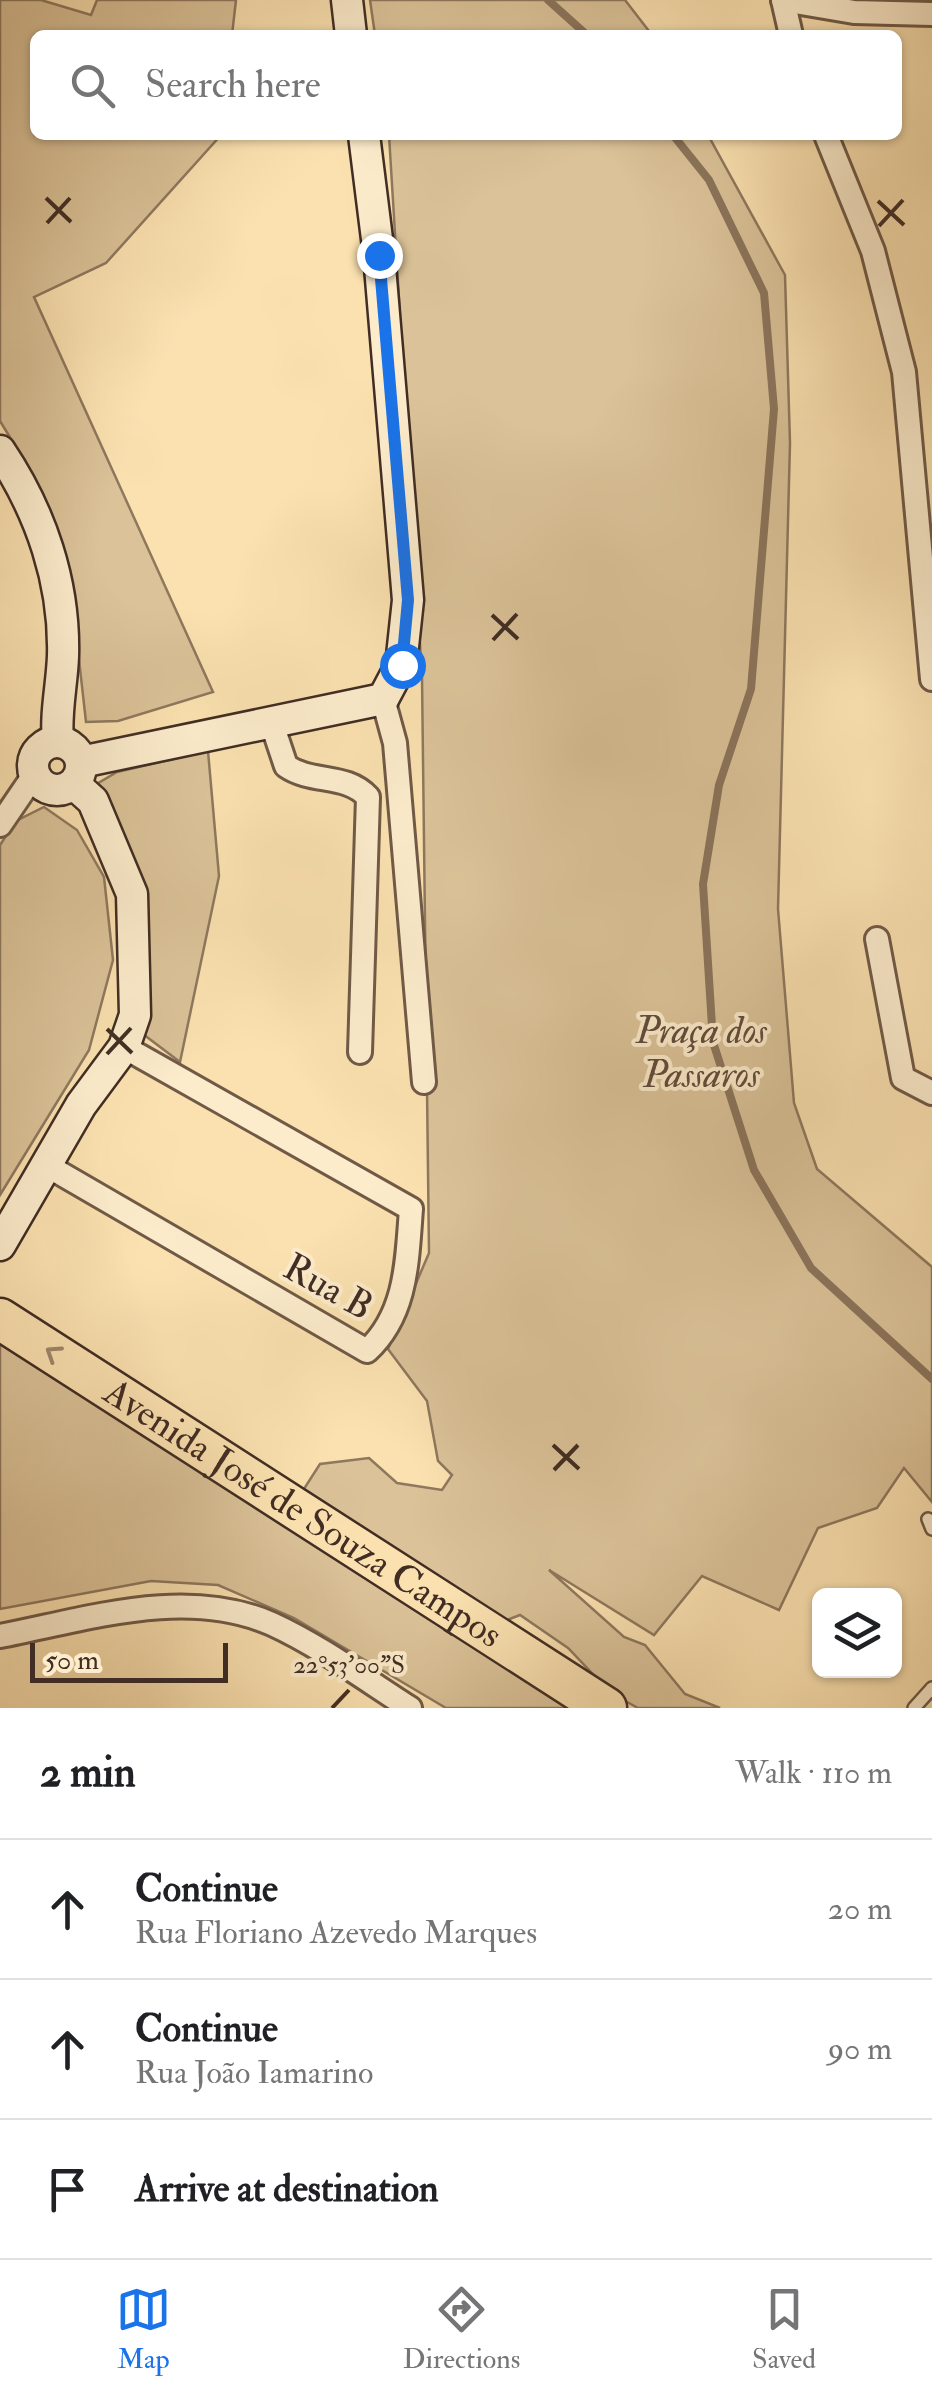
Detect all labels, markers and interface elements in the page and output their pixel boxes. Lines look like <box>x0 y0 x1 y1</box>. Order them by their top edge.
search box <box>30 30 902 140</box>
icon: search <box>65 58 120 113</box>
text: Search here <box>145 61 321 109</box>
route end <box>357 233 403 279</box>
route start <box>380 643 426 689</box>
park label: Praça dos Passaros <box>634 1007 767 1099</box>
street label: Rua B <box>275 1243 381 1331</box>
one-way arrow <box>46 1347 64 1366</box>
street label: Avenida José de Souza Campos <box>94 1367 511 1659</box>
map controls <box>812 1588 902 1678</box>
button: layers <box>812 1588 902 1678</box>
scale bar <box>30 1638 228 1682</box>
text: 50 m <box>45 1643 99 1678</box>
text: 22°53'00"S <box>293 1650 405 1681</box>
text: 2 min <box>40 1747 136 1799</box>
text: Walk · 110 m <box>735 1753 892 1793</box>
text: Continue <box>135 1865 278 1913</box>
icon: ahead <box>40 1882 95 1937</box>
text: 20 m <box>828 1889 892 1929</box>
text: Rua Floriano Azevedo Marques <box>135 1913 537 1953</box>
text: Continue <box>135 2005 278 2053</box>
icon: ahead <box>40 2022 95 2077</box>
text: 90 m <box>828 2029 892 2069</box>
text: Rua João Iamarino <box>135 2053 373 2093</box>
icon: arrive <box>40 2162 95 2217</box>
text: Arrive at destination <box>135 2165 439 2213</box>
tab: Map <box>116 2282 171 2377</box>
tab: Directions <box>403 2282 520 2377</box>
tab: Saved <box>752 2282 816 2377</box>

